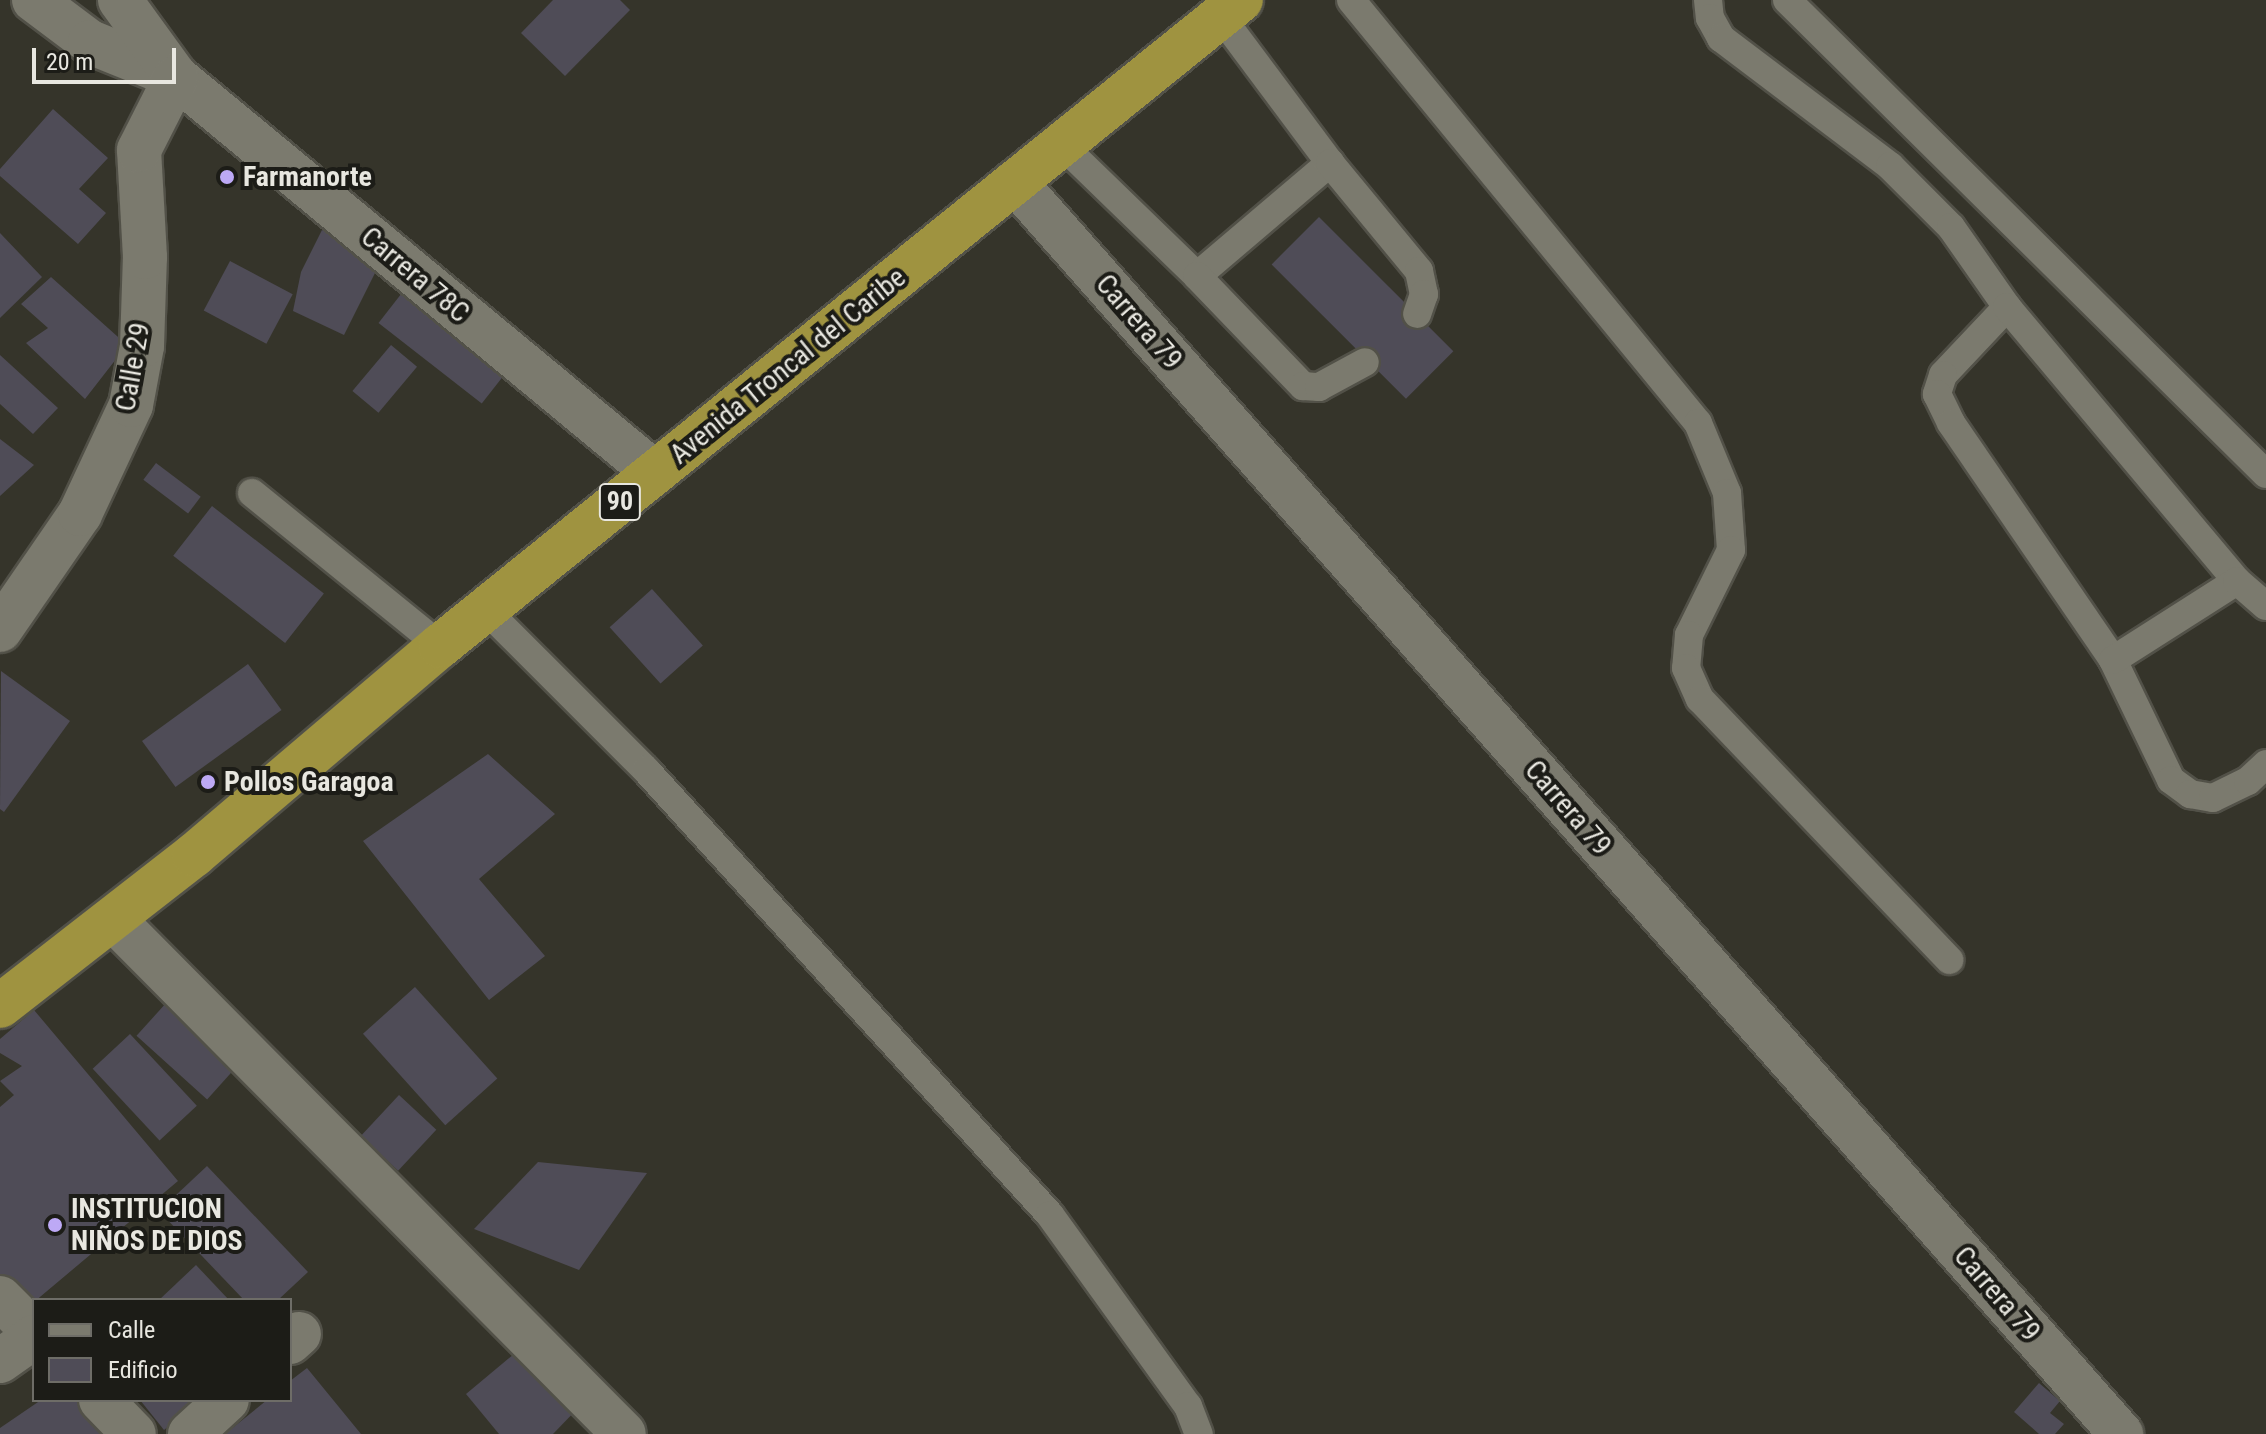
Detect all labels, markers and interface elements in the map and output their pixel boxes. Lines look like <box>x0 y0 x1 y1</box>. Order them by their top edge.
scale bar <box>36 32 180 82</box>
text: 20 m <box>46 48 93 76</box>
place label: Farmanorte <box>243 160 372 194</box>
marker: Farmanorte <box>218 168 236 186</box>
street label: Carrera 78C <box>354 220 476 330</box>
street label: Avenida Troncal del Caribe <box>663 261 913 471</box>
street label: Carrera 79 <box>1089 268 1189 376</box>
street label: Calle 29 <box>109 320 157 414</box>
road number: 90 <box>598 480 642 524</box>
street label: Carrera 79 <box>1518 754 1618 862</box>
place label: Pollos Garagoa <box>224 765 394 799</box>
marker: Pollos Garagoa <box>199 773 217 791</box>
place label: INSTITUCION NIÑOS DE DIOS <box>71 1192 243 1258</box>
marker: INSTITUCION NIÑOS DE DIOS <box>46 1216 64 1234</box>
street label: Carrera 79 <box>1947 1240 2047 1348</box>
legend <box>32 1298 292 1402</box>
text: Calle <box>108 1316 155 1344</box>
text: Edificio <box>108 1356 178 1384</box>

